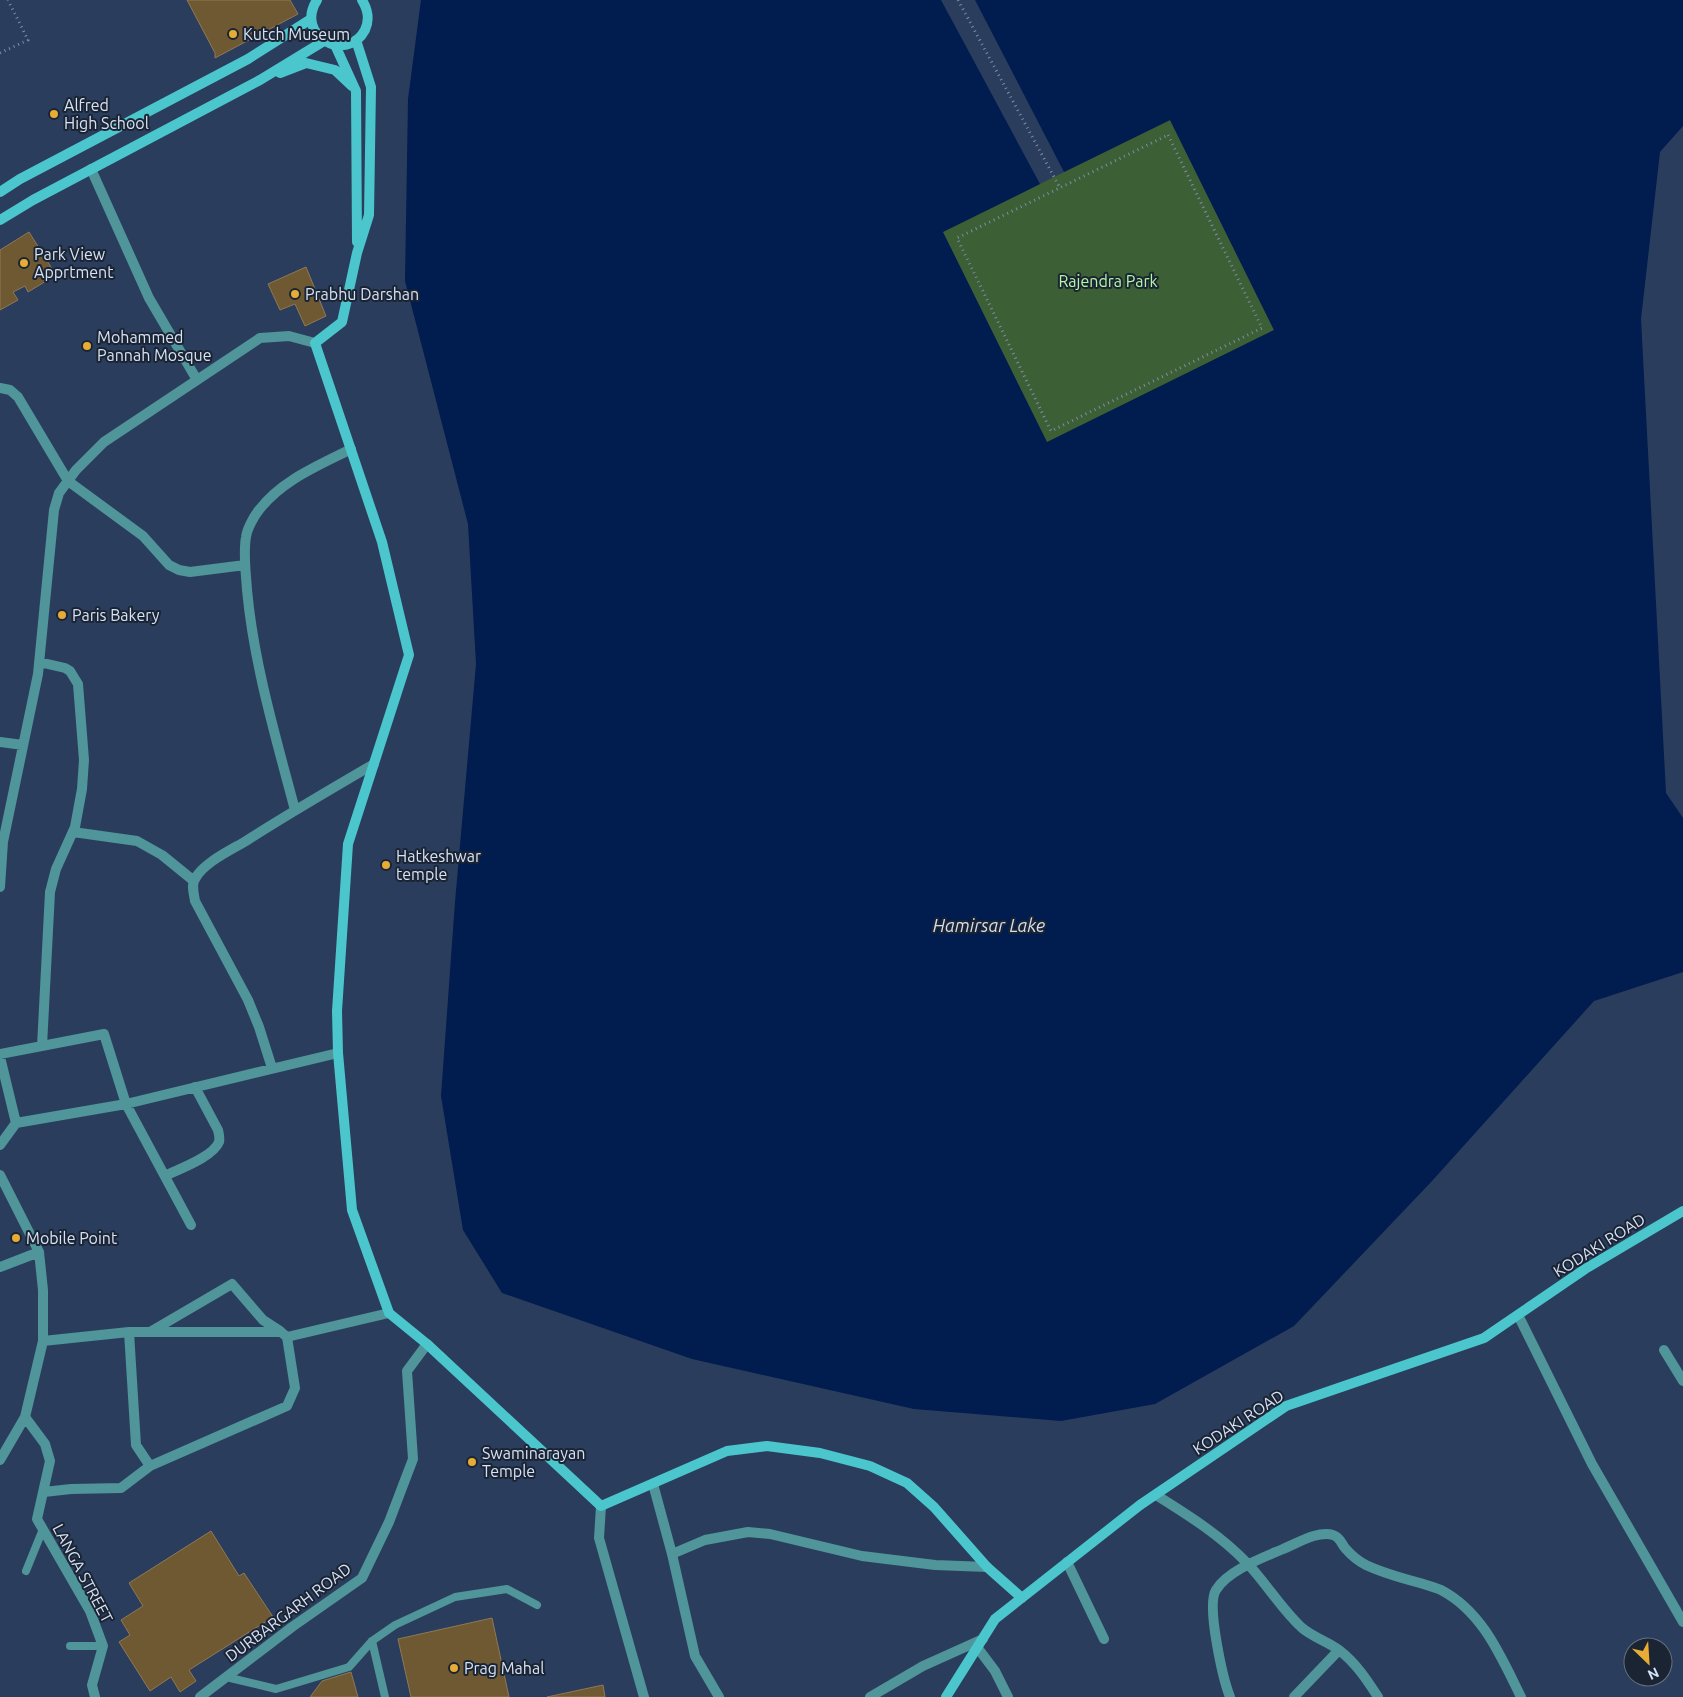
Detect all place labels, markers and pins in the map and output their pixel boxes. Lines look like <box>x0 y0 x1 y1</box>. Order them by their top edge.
place label: Kutch Museum <box>243 25 350 43</box>
marker: Kutch Museum <box>227 28 239 40</box>
place label: Alfred High School <box>64 96 149 132</box>
marker: Alfred High School <box>48 108 60 120</box>
place label: Park View Apprtment <box>34 245 114 281</box>
marker: Park View Apprtment <box>18 257 30 269</box>
place label: Prabhu Darshan <box>305 285 419 303</box>
marker: Prabhu Darshan <box>289 288 301 300</box>
place label: Mohammed Pannah Mosque <box>97 328 211 364</box>
marker: Mohammed Pannah Mosque <box>81 340 93 352</box>
place label: Paris Bakery <box>72 606 160 624</box>
marker: Paris Bakery <box>56 609 68 621</box>
place label: Hatkeshwar temple <box>396 847 481 883</box>
marker: Hatkeshwar temple <box>380 859 392 871</box>
place label: Mobile Point <box>26 1229 118 1247</box>
marker: Mobile Point <box>10 1232 22 1244</box>
place label: Swaminarayan Temple <box>482 1444 585 1480</box>
marker: Swaminarayan Temple <box>466 1456 478 1468</box>
place label: Prag Mahal <box>464 1659 544 1677</box>
marker: Prag Mahal <box>448 1662 460 1674</box>

